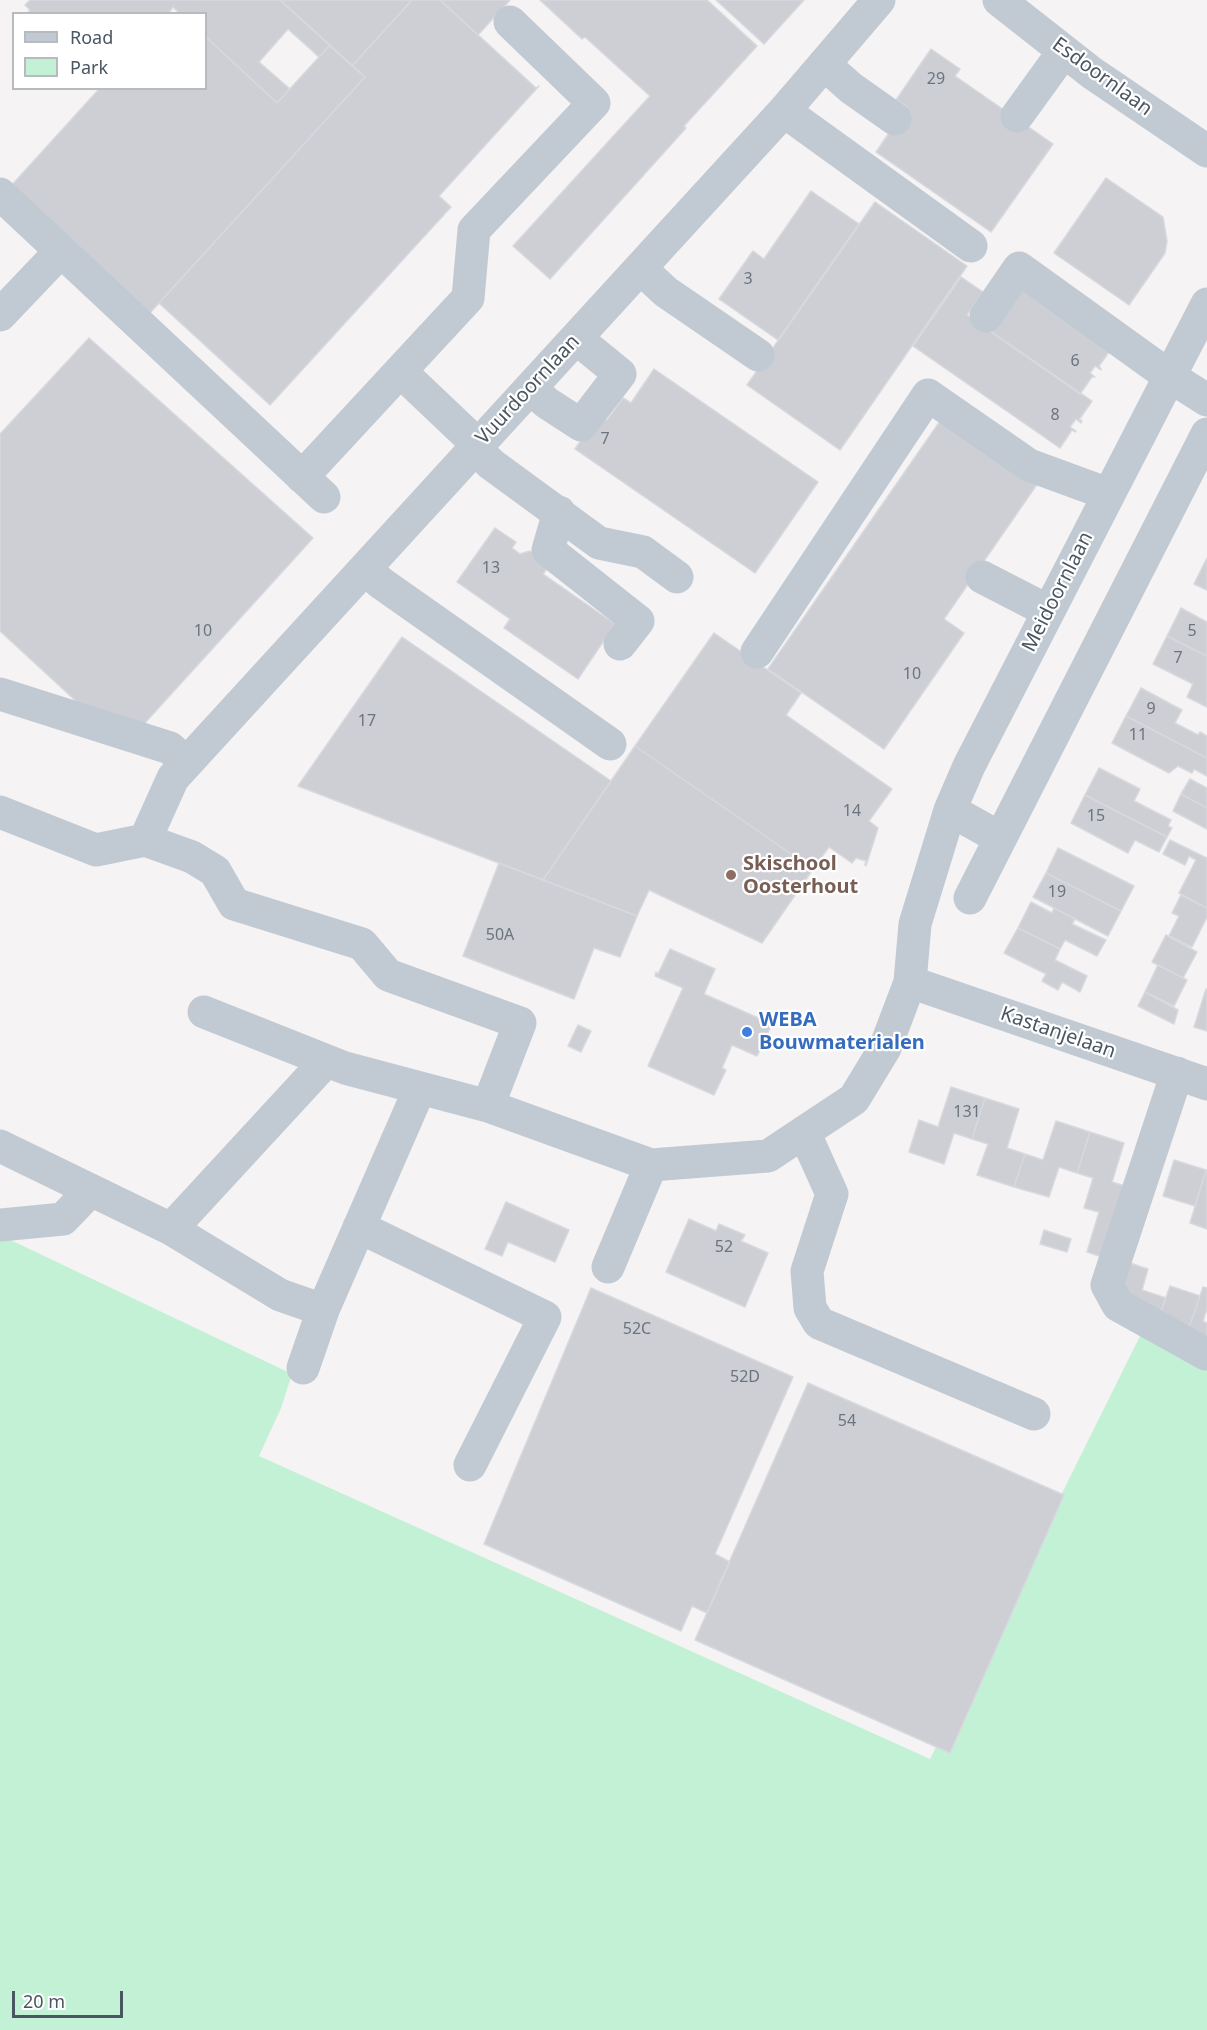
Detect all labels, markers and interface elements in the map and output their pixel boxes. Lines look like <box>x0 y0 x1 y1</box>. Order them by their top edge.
legend <box>12 12 207 90</box>
text: Road <box>70 25 113 49</box>
street label: Esdoornlaan <box>1047 33 1157 121</box>
text: Park <box>70 55 108 79</box>
house number: 29 <box>927 69 945 89</box>
house number: 3 <box>743 269 753 289</box>
street label: Vuurdoornlaan <box>471 330 585 450</box>
house number: 6 <box>1070 351 1080 371</box>
house number: 8 <box>1050 405 1060 425</box>
house number: 7 <box>600 429 610 449</box>
street label: Meidoornlaan <box>1017 528 1099 656</box>
house number: 13 <box>482 558 500 578</box>
house number: 10 <box>194 621 212 641</box>
house number: 5 <box>1187 621 1197 641</box>
house number: 7 <box>1173 648 1183 668</box>
house number: 10 <box>903 664 921 684</box>
house number: 9 <box>1146 699 1156 719</box>
house number: 17 <box>358 711 376 731</box>
house number: 11 <box>1129 725 1147 745</box>
house number: 14 <box>843 801 861 821</box>
house number: 15 <box>1087 806 1105 826</box>
place label: Skischool Oosterhout <box>743 852 858 899</box>
marker: Skischool Oosterhout <box>724 868 738 882</box>
house number: 19 <box>1048 882 1066 902</box>
house number: 50A <box>486 925 514 945</box>
street label: Kastanjelaan <box>997 1002 1119 1064</box>
place label: WEBA Bouwmaterialen <box>759 1008 925 1055</box>
marker: WEBA Bouwmaterialen <box>740 1025 754 1039</box>
house number: 131 <box>953 1102 981 1122</box>
house number: 52 <box>715 1237 733 1257</box>
house number: 52C <box>623 1319 651 1339</box>
house number: 52D <box>730 1367 760 1387</box>
house number: 54 <box>838 1411 856 1431</box>
scale bar <box>15 1979 126 2017</box>
text: 20 m <box>23 1989 65 2013</box>

